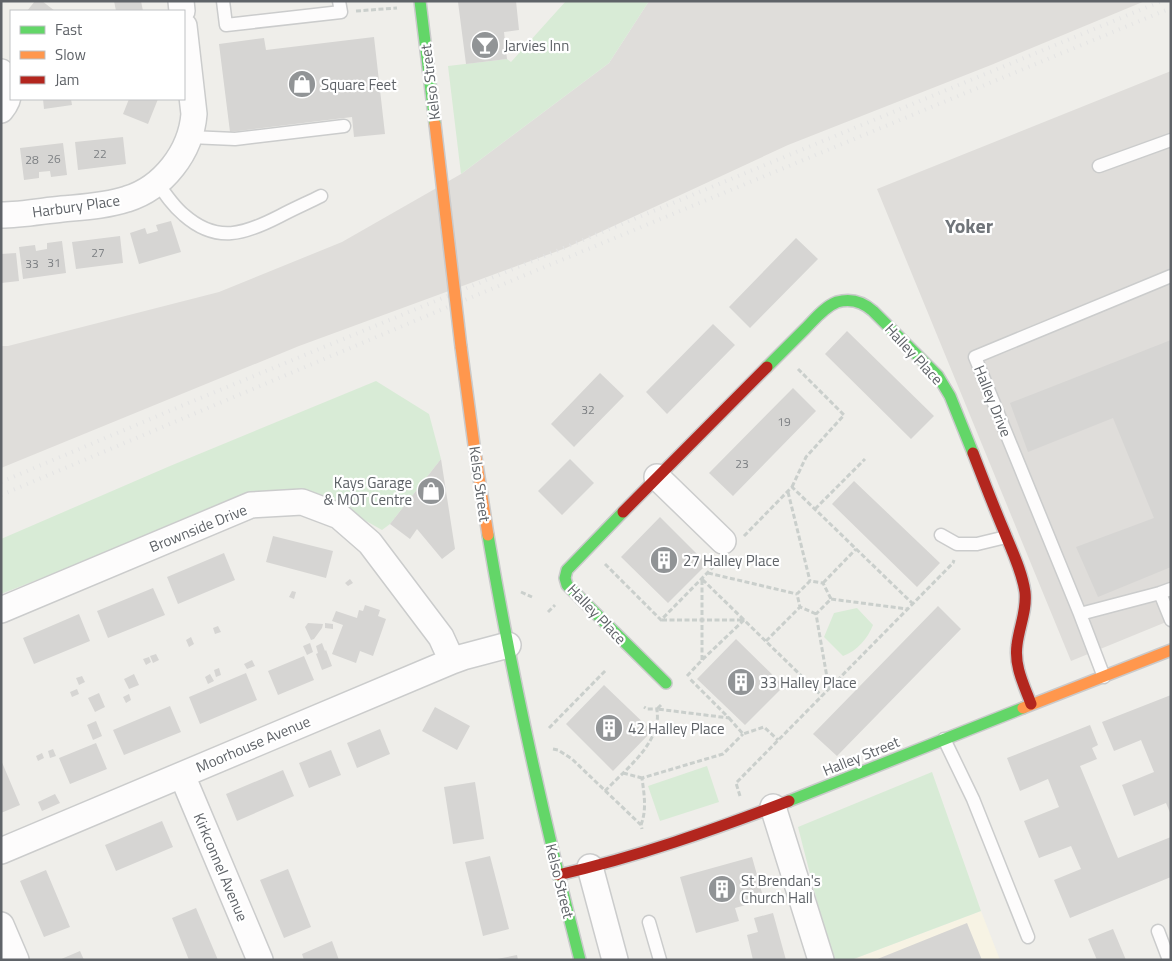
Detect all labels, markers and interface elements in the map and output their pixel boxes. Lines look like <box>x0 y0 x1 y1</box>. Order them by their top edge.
legend <box>10 10 185 100</box>
text: Fast <box>55 18 83 41</box>
bar icon: Jarvies Inn <box>470 30 500 60</box>
place label: Jarvies Inn <box>504 34 569 57</box>
street label: Kelso Street <box>414 42 446 121</box>
text: Slow <box>55 43 86 66</box>
text: Jam <box>55 68 79 91</box>
shop icon: Square Feet <box>287 69 317 99</box>
place label: Square Feet <box>321 73 397 96</box>
house number: 22 <box>93 144 107 163</box>
house number: 26 <box>47 149 61 168</box>
house number: 28 <box>25 150 39 169</box>
street label: Harbury Place <box>31 188 121 224</box>
district label: Yoker <box>945 210 994 241</box>
house number: 27 <box>91 243 105 262</box>
house number: 31 <box>47 253 61 272</box>
house number: 33 <box>25 254 39 273</box>
street label: Halley Place <box>880 318 948 390</box>
street label: Halley Drive <box>968 362 1018 440</box>
house number: 32 <box>581 400 595 419</box>
house number: 19 <box>777 412 791 431</box>
street label: Kelso Street <box>463 445 497 524</box>
house number: 23 <box>735 454 749 473</box>
place label: Kays Garage & MOT Centre <box>324 471 412 511</box>
shop icon: Kays Garage & MOT Centre <box>416 476 446 506</box>
street label: Brownside Drive <box>146 498 250 558</box>
building icon: 27 Halley Place <box>649 545 679 575</box>
place label: 27 Halley Place <box>683 549 780 572</box>
street label: Halley Place <box>562 579 632 649</box>
building icon: 33 Halley Place <box>726 667 756 697</box>
place label: 33 Halley Place <box>760 671 857 694</box>
street label: Moorhouse Avenue <box>192 710 314 778</box>
building icon: 42 Halley Place <box>594 713 624 743</box>
place label: 42 Halley Place <box>628 717 725 740</box>
street label: Halley Street <box>819 730 904 782</box>
street label: Kirkconnel Avenue <box>188 809 254 925</box>
street label: Kelso Street <box>540 841 581 921</box>
place label: St Brendan's Church Hall <box>741 869 821 909</box>
building icon: St Brendan's Church Hall <box>707 874 737 904</box>

